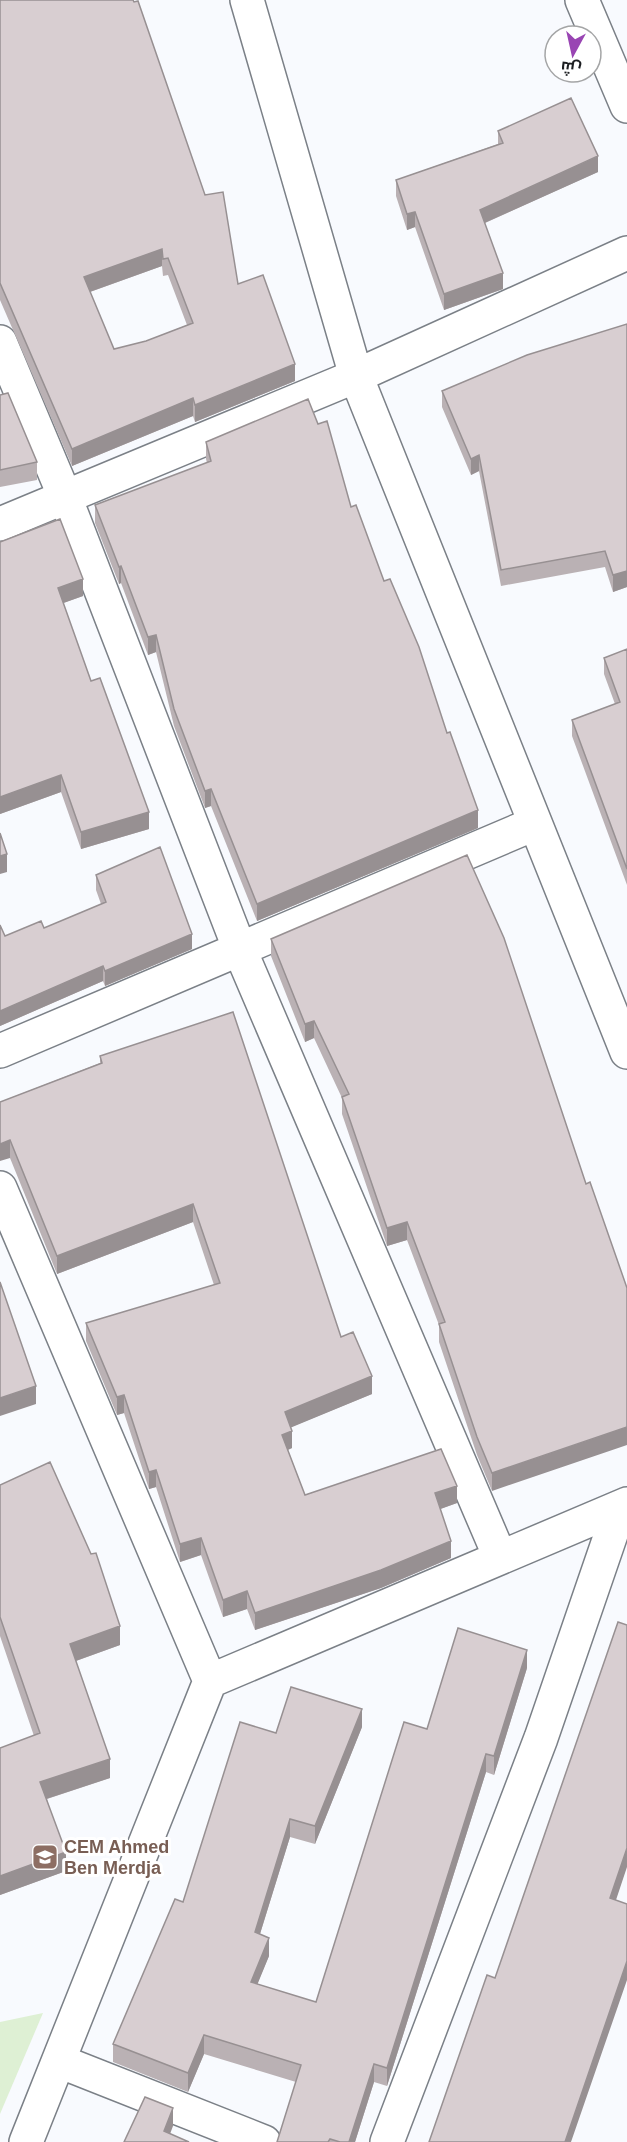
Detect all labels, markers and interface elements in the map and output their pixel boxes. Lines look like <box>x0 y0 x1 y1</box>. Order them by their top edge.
north arrow <box>543 24 603 84</box>
text: ش <box>560 58 582 78</box>
place label: CEM Ahmed Ben Merdja <box>64 1837 169 1878</box>
school or university icon: CEM Ahmed Ben Merdja <box>30 1842 60 1872</box>

